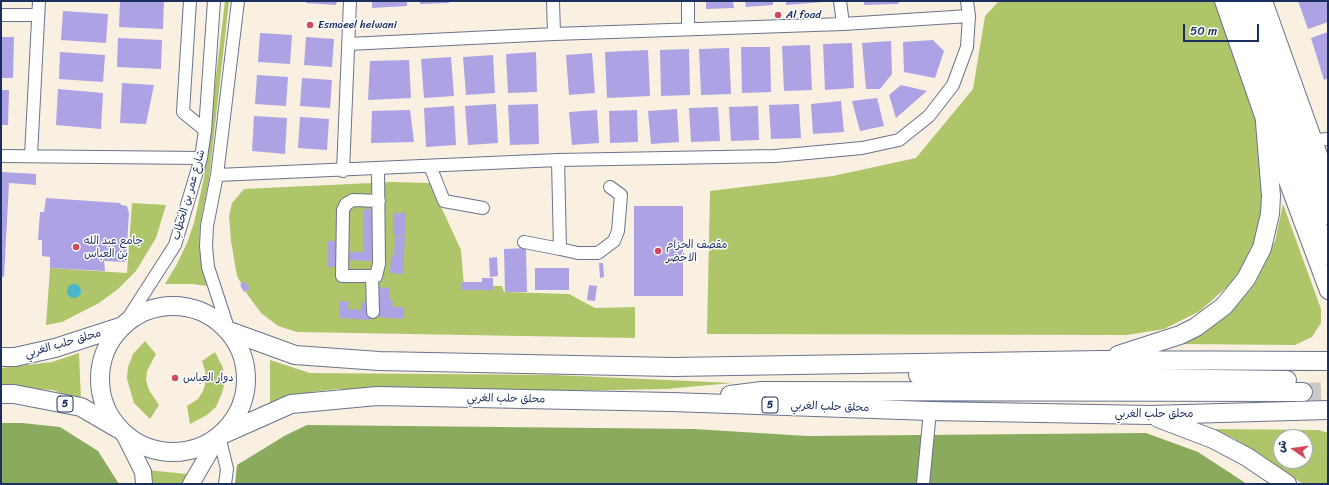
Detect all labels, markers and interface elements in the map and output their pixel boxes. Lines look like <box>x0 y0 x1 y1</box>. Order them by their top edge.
place label: Al foad <box>786 8 821 22</box>
marker: Al foad <box>773 10 783 20</box>
scale bar <box>1185 16 1261 42</box>
place label: Esmaeel helwani <box>318 18 397 32</box>
marker: Esmaeel helwani <box>305 20 315 30</box>
text: 50 m <box>1190 20 1217 42</box>
street label: شارع عمر بن الخطاب <box>170 148 208 242</box>
place label: جامع عبد الله بن العباس <box>84 234 143 260</box>
place label: مقصف الحزام الاخضر <box>666 238 727 264</box>
marker: جامع عبد الله بن العباس <box>71 242 81 252</box>
marker: مقصف الحزام الاخضر <box>653 246 663 256</box>
street label: محلق حلب الغربي <box>23 327 103 361</box>
place label: دوار العباس <box>183 371 234 385</box>
marker: دوار العباس <box>170 373 180 383</box>
street label: محلق حلب الغربي <box>467 392 545 406</box>
road number: 5 <box>57 396 73 412</box>
road number: 5 <box>762 397 778 413</box>
street label: محلق حلب الغربي <box>790 399 870 415</box>
street label: محلق حلب الغربي <box>1115 407 1193 421</box>
north arrow <box>1273 429 1313 469</box>
text: ش <box>1271 438 1292 454</box>

